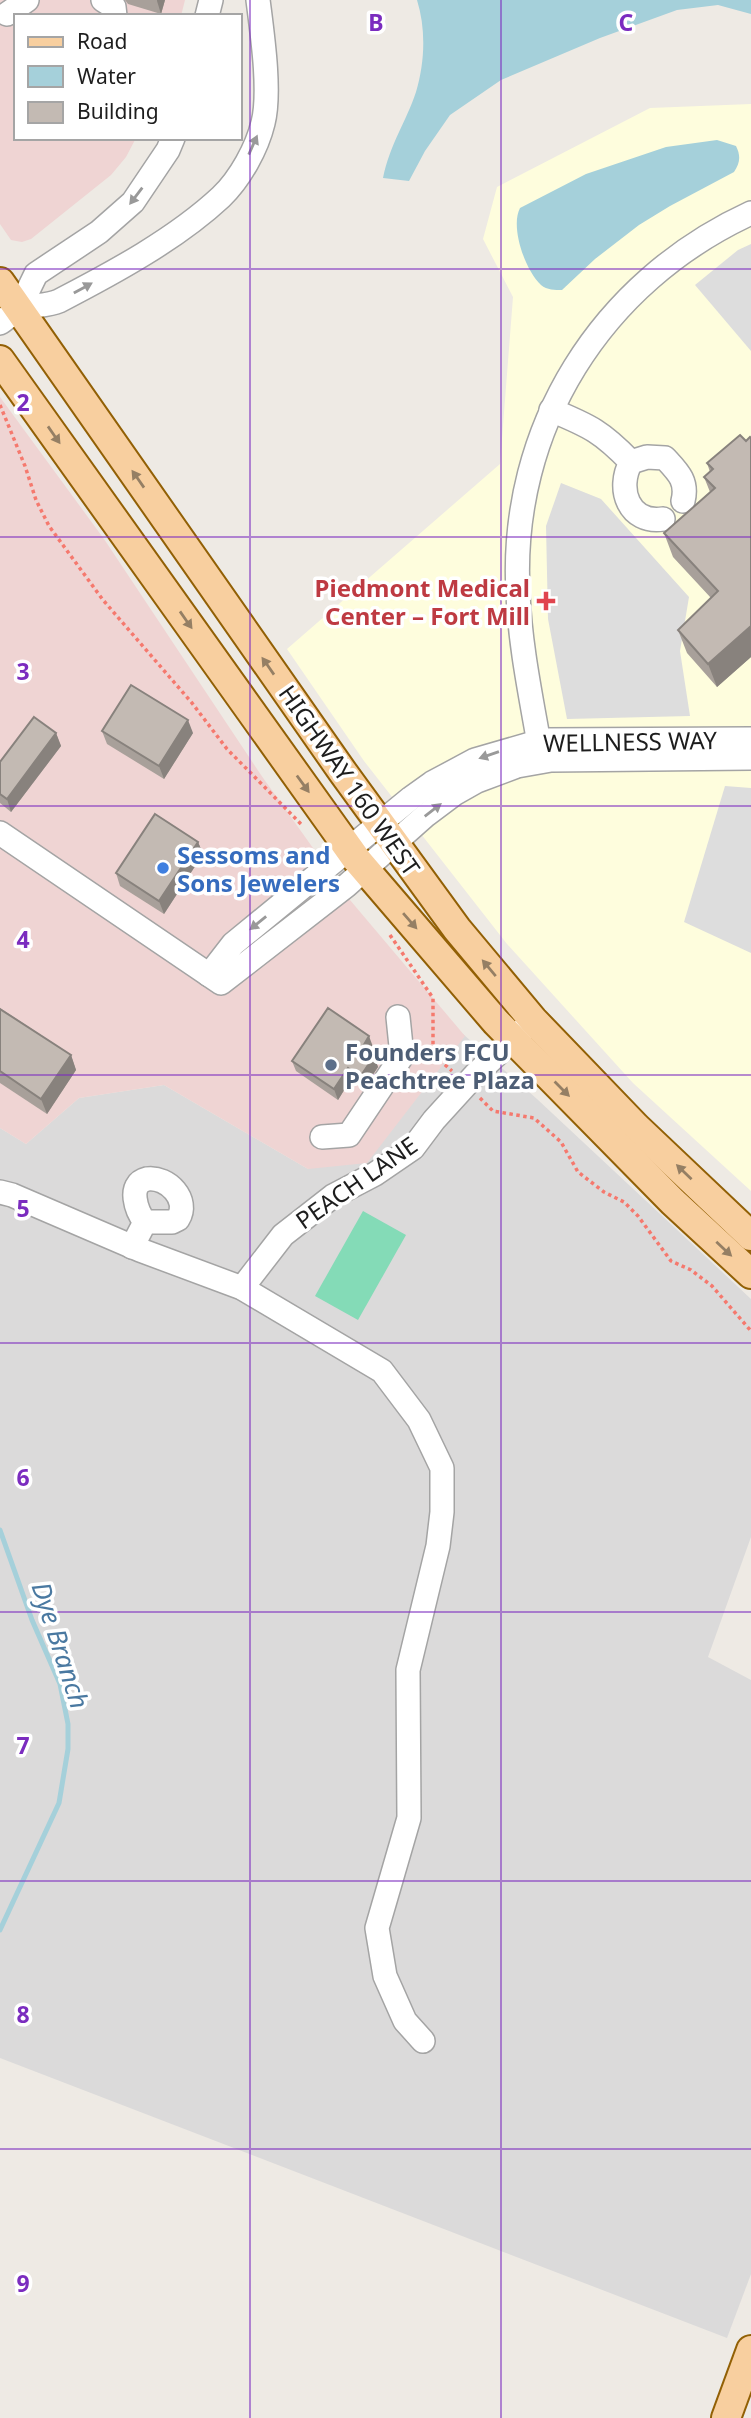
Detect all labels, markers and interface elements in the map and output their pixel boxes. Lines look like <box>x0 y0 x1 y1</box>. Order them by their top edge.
text: B <box>368 6 384 38</box>
text: C <box>619 6 634 38</box>
legend <box>14 14 242 140</box>
text: Road <box>77 27 127 55</box>
text: Water <box>77 62 136 90</box>
text: Building <box>77 97 159 125</box>
one-way arrow <box>247 135 259 155</box>
one-way arrow <box>129 186 144 204</box>
one-way arrow <box>73 282 92 294</box>
text: 2 <box>16 386 30 418</box>
one-way arrow <box>47 426 61 444</box>
one-way arrow <box>131 470 145 488</box>
place label: Piedmont Medical Center – Fort Mill <box>315 571 530 632</box>
marker: Piedmont Medical Center – Fort Mill <box>536 591 556 611</box>
one-way arrow <box>179 611 193 629</box>
text: 3 <box>16 655 30 687</box>
one-way arrow <box>261 657 275 675</box>
street label: HIGHWAY 160 WEST <box>272 678 429 883</box>
street label: WELLNESS WAY <box>543 723 718 759</box>
one-way arrow <box>478 750 499 761</box>
one-way arrow <box>295 775 309 793</box>
one-way arrow <box>424 804 442 818</box>
place label: Sessoms and Sons Jewelers <box>177 838 340 899</box>
marker: Sessoms and Sons Jewelers <box>155 860 171 876</box>
one-way arrow <box>402 912 418 930</box>
one-way arrow <box>250 915 267 930</box>
text: 4 <box>16 923 30 955</box>
one-way arrow <box>481 959 497 977</box>
place label: Founders FCU Peachtree Plaza <box>345 1035 535 1096</box>
marker: Founders FCU Peachtree Plaza <box>323 1057 339 1073</box>
one-way arrow <box>554 1081 571 1098</box>
street label: PEACH LANE <box>289 1128 423 1236</box>
one-way arrow <box>676 1165 693 1181</box>
text: 5 <box>16 1192 30 1224</box>
one-way arrow <box>715 1241 733 1257</box>
text: 6 <box>16 1461 30 1493</box>
water label: Dye Branch <box>24 1577 98 1713</box>
text: 7 <box>16 1729 30 1761</box>
text: 8 <box>16 1998 30 2030</box>
text: 9 <box>16 2267 30 2299</box>

